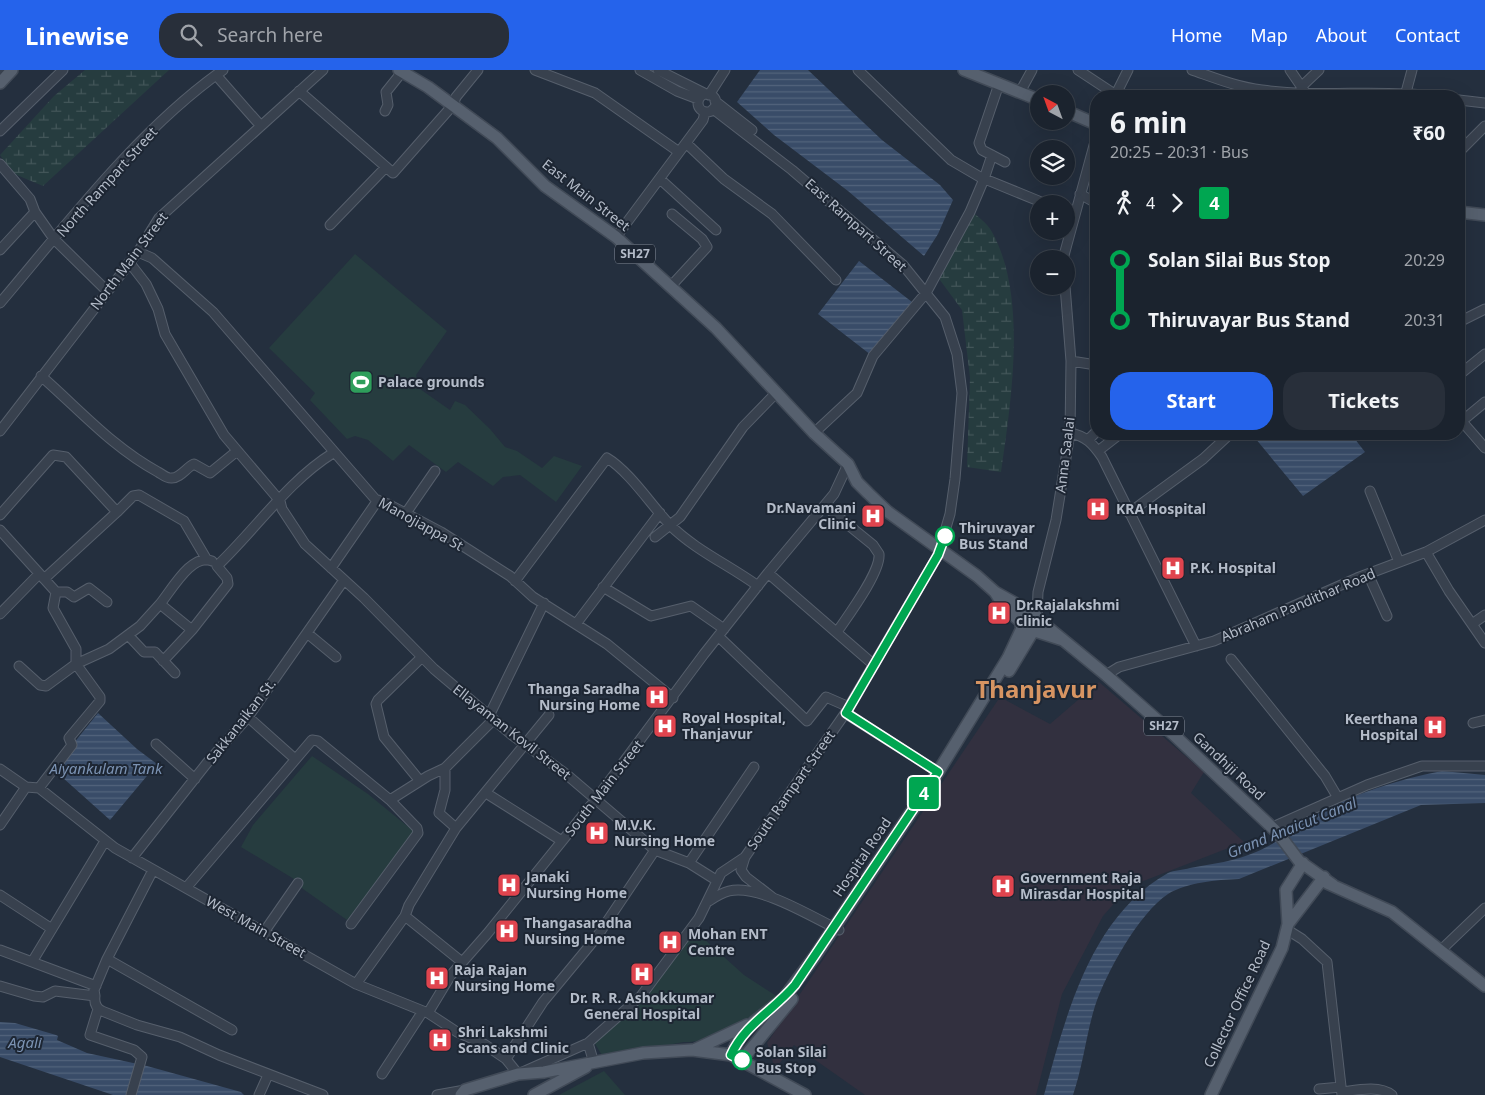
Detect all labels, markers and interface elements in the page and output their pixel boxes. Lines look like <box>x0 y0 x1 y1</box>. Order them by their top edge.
search box <box>159 13 509 58</box>
text: Linewise <box>25 19 129 52</box>
icon: search <box>177 21 205 49</box>
text: Search here <box>217 22 323 48</box>
text: Home <box>1171 23 1222 47</box>
text: Map <box>1250 23 1288 47</box>
text: About <box>1316 23 1367 47</box>
text: Contact <box>1395 23 1460 47</box>
north arrow <box>1030 85 1075 130</box>
map controls <box>1030 85 1075 295</box>
text: 6 min <box>1110 103 1187 141</box>
text: ₹60 <box>1412 120 1445 146</box>
street label: North Rampart Street <box>52 123 161 241</box>
button: layers <box>1030 140 1075 185</box>
text: 20:25 – 20:31 · Bus <box>1110 141 1249 163</box>
street label: East Main Street <box>538 154 634 235</box>
street label: East Rampart Street <box>801 174 911 275</box>
icon: walk <box>1110 189 1138 217</box>
icon: forward <box>1163 189 1191 217</box>
text: 4 <box>1209 191 1219 215</box>
text: 4 <box>1146 192 1155 214</box>
button: + <box>1030 195 1075 240</box>
street label: North Main Street <box>86 208 172 313</box>
road number: SH27 <box>615 244 655 263</box>
text: Solan Silai Bus Stop <box>1148 247 1331 273</box>
text: 20:29 <box>1404 249 1445 271</box>
button: − <box>1030 250 1075 295</box>
text: Thiruvayar Bus Stand <box>1148 307 1350 333</box>
text: 20:31 <box>1404 309 1445 331</box>
sports icon: Palace grounds <box>348 369 374 395</box>
place label: Palace grounds <box>378 372 485 391</box>
button: Start <box>1110 372 1273 430</box>
button: Tickets <box>1283 372 1445 430</box>
street label: Anna Saalai <box>1050 416 1079 494</box>
street label: Manojiappa St <box>375 492 467 555</box>
hospital icon: KRA Hospital <box>1085 496 1111 522</box>
place label: Dr.Navamani Clinic <box>766 498 856 533</box>
place label: KRA Hospital <box>1116 499 1206 518</box>
hospital icon: Dr.Navamani Clinic <box>860 503 886 529</box>
place label: Thiruvayar Bus Stand <box>959 518 1035 553</box>
marker: Thiruvayar Bus Stand <box>935 526 955 546</box>
hospital icon: P.K. Hospital <box>1160 555 1186 581</box>
place label: P.K. Hospital <box>1190 558 1276 577</box>
street label: Abraham Pandithar Road <box>1218 563 1378 646</box>
place label: Dr.Rajalakshmi clinic <box>1016 595 1120 630</box>
hospital icon: Dr.Rajalakshmi clinic <box>986 600 1012 626</box>
district label: Thanjavur <box>976 672 1097 705</box>
street label: Sakkanaikan St. <box>202 674 280 767</box>
street label: Ellayaman Kovil Street <box>449 679 575 784</box>
place label: Thanga Saradha Nursing Home <box>528 679 640 714</box>
hospital icon: Thanga Saradha Nursing Home <box>644 684 670 710</box>
place label: Royal Hospital, Thanjavur <box>682 708 786 743</box>
place label: Keerthana Hospital <box>1345 709 1418 744</box>
hospital icon: Royal Hospital, Thanjavur <box>652 713 678 739</box>
hospital icon: Keerthana Hospital <box>1422 714 1448 740</box>
road number: SH27 <box>1144 716 1184 736</box>
street label: South Rampart Street <box>742 726 839 853</box>
street label: Gandhiji Road <box>1189 727 1269 804</box>
street label: South Main Street <box>560 735 647 840</box>
water label: Aiyankulam Tank <box>49 758 163 778</box>
line badge: 4 <box>908 777 940 809</box>
text: 4 <box>919 781 929 805</box>
water label: Grand Anaicut Canal <box>1224 792 1360 862</box>
street label: Hospital Road <box>828 813 895 900</box>
place label: M.V.K. Nursing Home <box>614 815 715 850</box>
hospital icon: M.V.K. Nursing Home <box>584 820 610 846</box>
place label: Janaki Nursing Home <box>524 867 627 902</box>
place label: Government Raja Mirasdar Hospital <box>1020 868 1144 903</box>
hospital icon: Janaki Nursing Home <box>496 872 522 898</box>
hospital icon: Government Raja Mirasdar Hospital <box>990 873 1016 899</box>
street label: West Main Street <box>203 891 310 962</box>
place label: Thangasaradha Nursing Home <box>524 913 632 948</box>
hospital icon: Thangasaradha Nursing Home <box>494 918 520 944</box>
place label: Mohan ENT Centre <box>688 924 767 959</box>
hospital icon: Mohan ENT Centre <box>657 929 683 955</box>
street label: Collector Office Road <box>1199 937 1274 1070</box>
place label: Raja Rajan Nursing Home <box>454 960 555 995</box>
hospital icon: Dr. R. R. Ashokkumar General Hospital <box>629 961 655 987</box>
hospital icon: Raja Rajan Nursing Home <box>424 965 450 991</box>
place label: Dr. R. R. Ashokkumar General Hospital <box>570 988 715 1023</box>
place label: Shri Lakshmi Scans and Clinic <box>458 1022 569 1057</box>
hospital icon: Shri Lakshmi Scans and Clinic <box>427 1027 453 1053</box>
water label: Agali <box>7 1032 43 1052</box>
place label: Solan Silai Bus Stop <box>756 1042 826 1077</box>
marker: Solan Silai Bus Stop <box>732 1050 752 1070</box>

